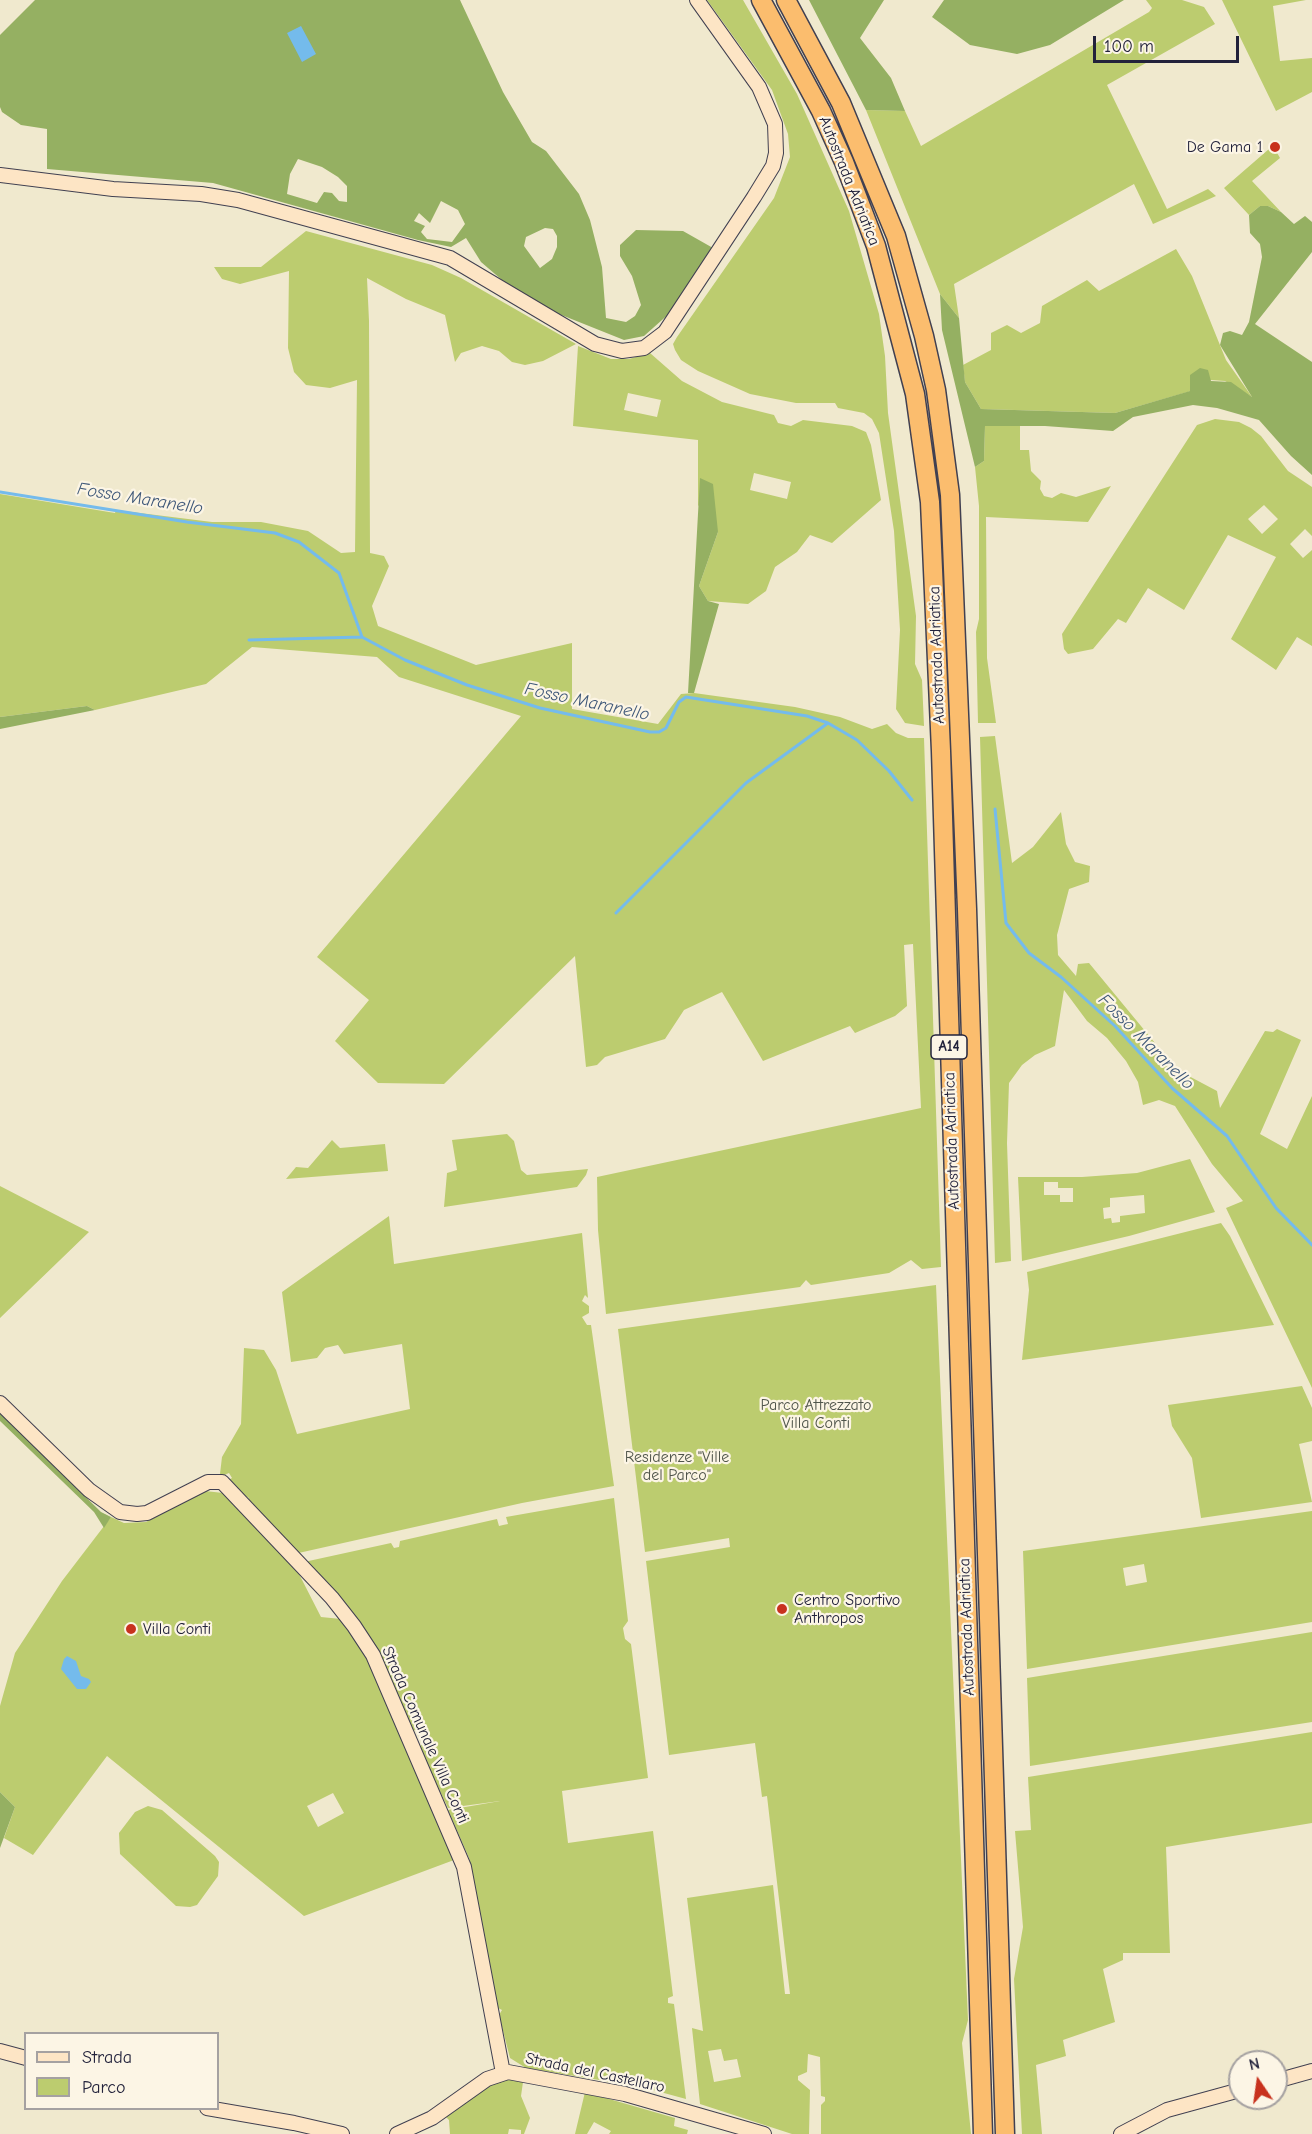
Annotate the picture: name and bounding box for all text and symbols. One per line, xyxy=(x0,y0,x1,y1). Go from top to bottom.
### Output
scale bar xyxy=(1096,24,1242,62)
text: 100 m xyxy=(1104,36,1154,57)
street label: Autostrada Adriatica xyxy=(814,114,884,248)
place label: De Gama 1 xyxy=(1187,137,1263,157)
marker: De Gama 1 xyxy=(1268,140,1282,154)
water label: Fosso Maranello xyxy=(76,478,204,520)
street label: Autostrada Adriatica xyxy=(925,586,949,724)
water label: Fosso Maranello xyxy=(523,678,651,726)
water label: Fosso Maranello xyxy=(1093,989,1199,1095)
road number: A14 xyxy=(931,1035,967,1059)
street label: Autostrada Adriatica xyxy=(940,1072,964,1210)
park label: Parco Attrezzato Villa Conti xyxy=(761,1395,871,1433)
park label: Residenze "Ville del Parco" xyxy=(625,1447,729,1485)
street label: Autostrada Adriatica xyxy=(955,1558,979,1696)
place label: Centro Sportivo Anthropos xyxy=(794,1590,900,1628)
marker: Centro Sportivo Anthropos xyxy=(775,1602,789,1616)
place label: Villa Conti xyxy=(143,1619,211,1639)
marker: Villa Conti xyxy=(124,1622,138,1636)
street label: Strada Comunale Villa Conti xyxy=(377,1644,473,1826)
legend xyxy=(24,2032,219,2110)
text: Strada xyxy=(82,2047,132,2068)
street label: Strada del Castellaro xyxy=(524,2049,666,2097)
north arrow xyxy=(1228,2050,1288,2110)
text: N xyxy=(1247,2054,1262,2074)
text: Parco xyxy=(82,2077,125,2098)

